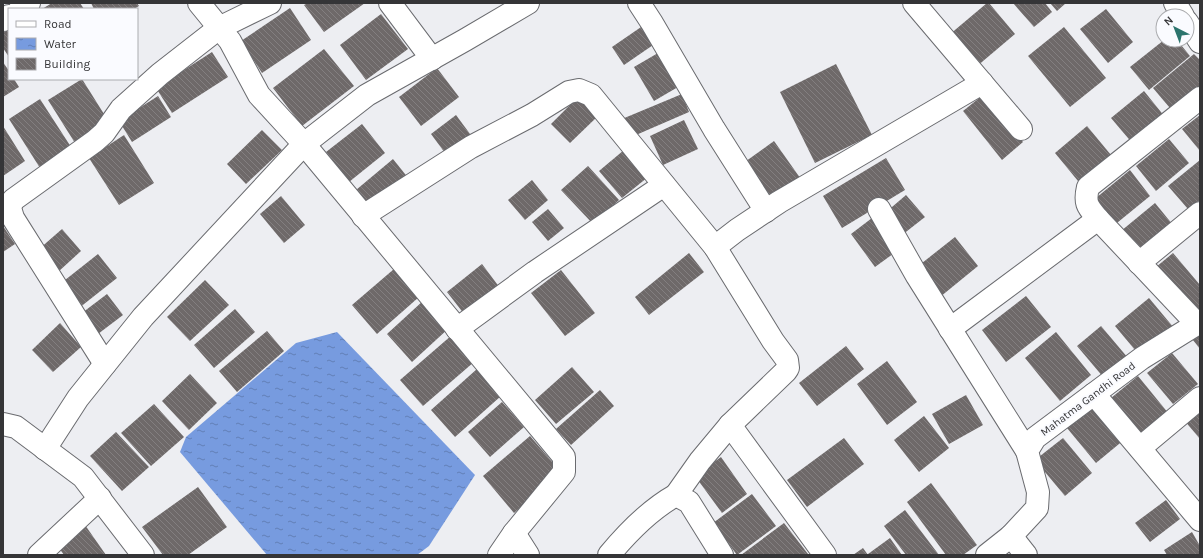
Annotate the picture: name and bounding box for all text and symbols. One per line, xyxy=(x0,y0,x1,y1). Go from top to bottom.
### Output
legend xyxy=(8,8,138,80)
north arrow xyxy=(1155,8,1195,48)
text: N xyxy=(1161,13,1176,28)
text: Road xyxy=(44,17,72,31)
text: Water xyxy=(44,37,77,51)
text: Building xyxy=(44,57,91,71)
street label: Mahatma Gandhi Road xyxy=(1038,359,1138,439)

